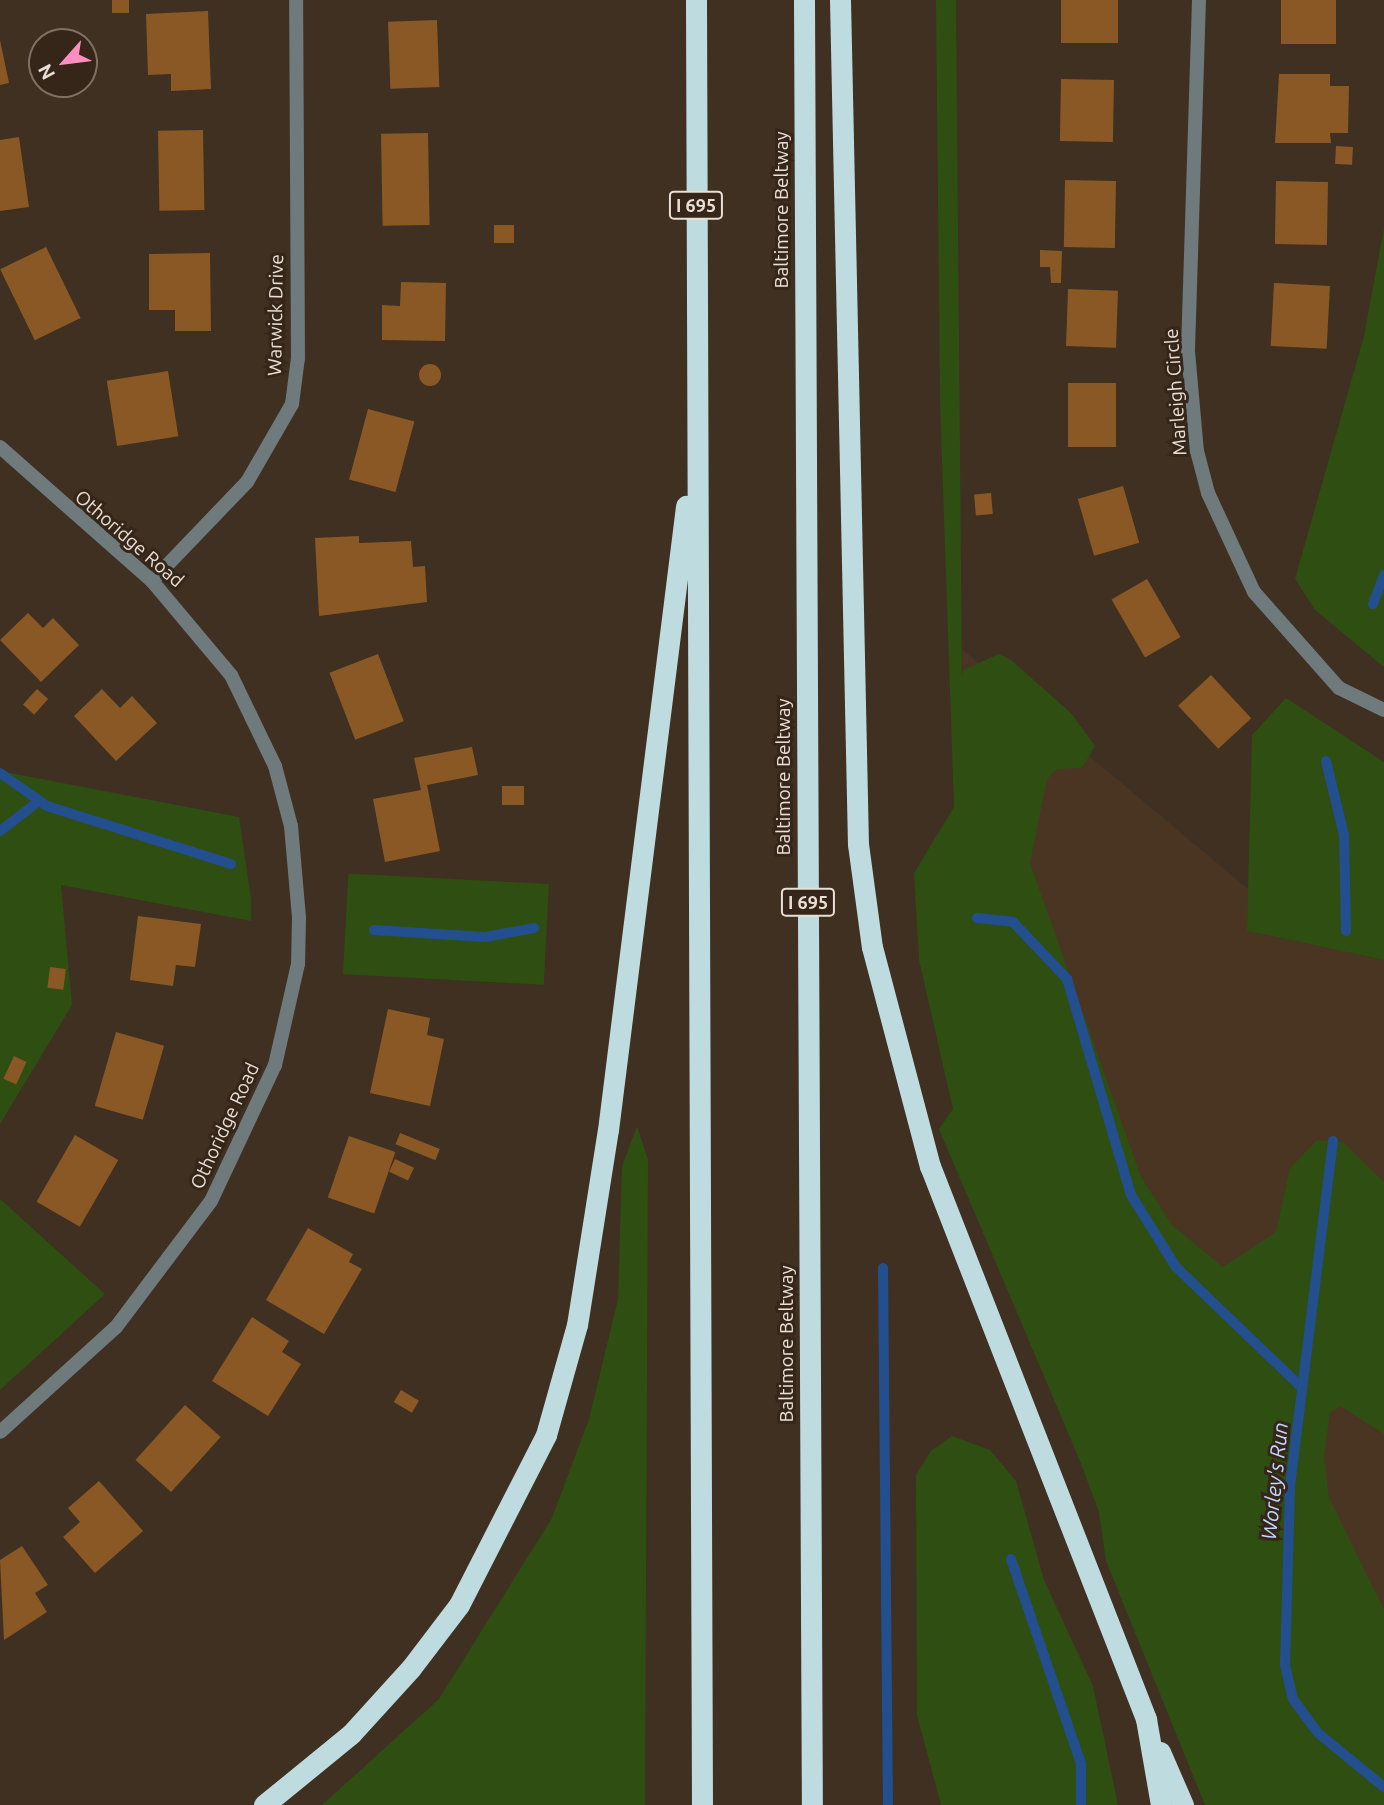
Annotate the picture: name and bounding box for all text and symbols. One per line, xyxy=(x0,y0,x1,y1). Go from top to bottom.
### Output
north arrow xyxy=(28,28,98,98)
text: N xyxy=(33,60,59,83)
street label: Baltimore Beltway xyxy=(771,131,793,289)
road number: I 695 xyxy=(668,190,724,220)
street label: Warwick Drive xyxy=(264,254,288,376)
street label: Marleigh Circle xyxy=(1160,328,1192,456)
street label: Othoridge Road xyxy=(70,486,188,592)
street label: Baltimore Beltway xyxy=(773,698,795,856)
road number: I 695 xyxy=(780,888,836,917)
street label: Othoridge Road xyxy=(186,1059,264,1193)
street label: Baltimore Beltway xyxy=(776,1265,798,1423)
water label: Worley's Run xyxy=(1255,1421,1293,1541)

